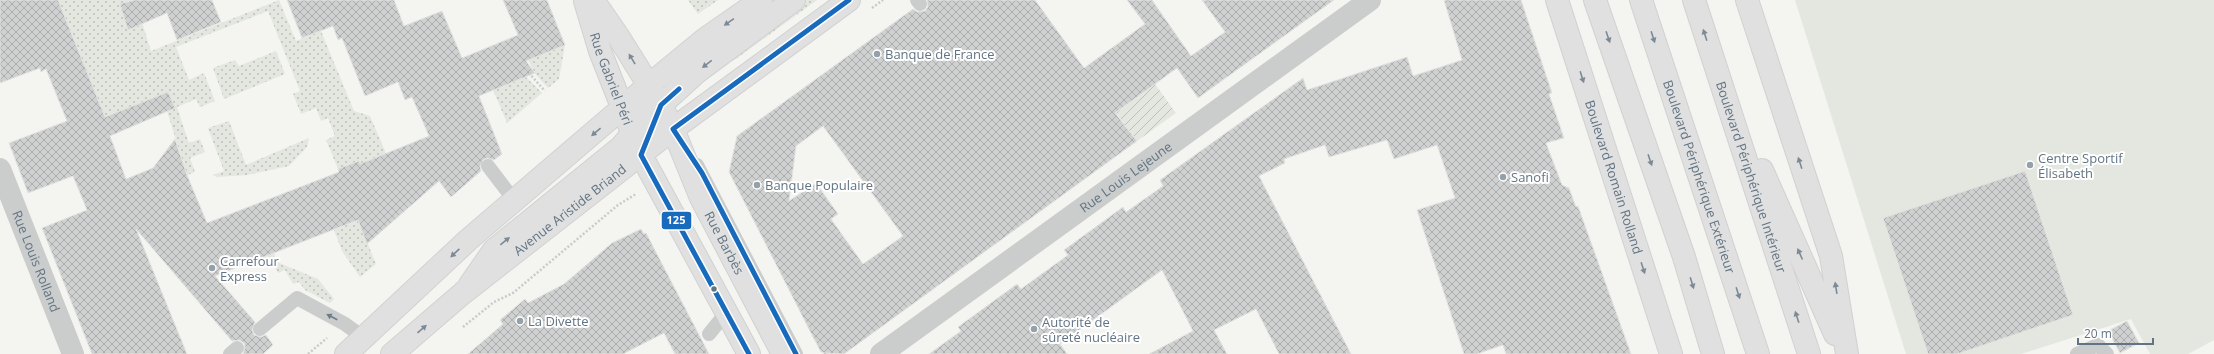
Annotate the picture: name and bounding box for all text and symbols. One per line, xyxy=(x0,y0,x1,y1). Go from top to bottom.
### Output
one-way arrow xyxy=(723,18,734,26)
one-way arrow xyxy=(1702,29,1708,41)
street label: Rue Gabriel Péri xyxy=(586,30,637,127)
one-way arrow xyxy=(1605,31,1611,43)
one-way arrow xyxy=(1650,31,1656,43)
place label: Banque de France xyxy=(885,45,995,63)
marker: Banque de France xyxy=(872,49,882,59)
one-way arrow xyxy=(628,54,636,64)
one-way arrow xyxy=(701,60,712,69)
one-way arrow xyxy=(1579,71,1585,83)
street label: Boulevard Périphérique Extérieur xyxy=(1659,77,1740,276)
street label: Boulevard Périphérique Intérieur xyxy=(1712,79,1791,276)
street label: Boulevard Romain Rolland xyxy=(1581,98,1647,256)
one-way arrow xyxy=(591,127,601,136)
street label: Rue Louis Lejeune xyxy=(1076,137,1176,217)
place label: Centre Sportif Élisabeth xyxy=(2038,149,2123,182)
one-way arrow xyxy=(1648,154,1654,166)
one-way arrow xyxy=(1797,157,1803,169)
street label: Avenue Aristide Briand xyxy=(510,160,630,259)
marker: Centre Sportif Élisabeth xyxy=(2025,160,2035,170)
place label: Sanofi xyxy=(1511,168,1549,186)
marker: Sanofi xyxy=(1498,172,1508,182)
place label: Banque Populaire xyxy=(765,176,873,194)
marker: Banque Populaire xyxy=(752,180,762,190)
street label: Rue Louis Rolland xyxy=(8,208,65,315)
street label: Rue Barbès xyxy=(700,208,749,278)
line badge: 125 xyxy=(661,211,692,230)
text: 125 xyxy=(667,212,685,227)
one-way arrow xyxy=(500,237,511,246)
one-way arrow xyxy=(450,248,460,258)
one-way arrow xyxy=(1797,249,1803,260)
place label: Carrefour Express xyxy=(220,252,280,285)
one-way arrow xyxy=(1640,262,1646,274)
marker: Carrefour Express xyxy=(207,263,217,273)
one-way arrow xyxy=(1689,277,1695,289)
one-way arrow xyxy=(1833,282,1839,294)
unlabelled marker xyxy=(709,284,719,294)
one-way arrow xyxy=(1735,288,1741,300)
one-way arrow xyxy=(1794,311,1800,323)
place label: La Divette xyxy=(528,312,588,330)
one-way arrow xyxy=(326,313,338,320)
place label: Autorité de sûreté nucléaire xyxy=(1042,313,1140,346)
marker: La Divette xyxy=(515,316,525,326)
scale bar xyxy=(2078,320,2153,346)
one-way arrow xyxy=(416,324,427,333)
marker: Autorité de sûreté nucléaire xyxy=(1029,324,1039,334)
text: 20 m xyxy=(2084,325,2112,342)

